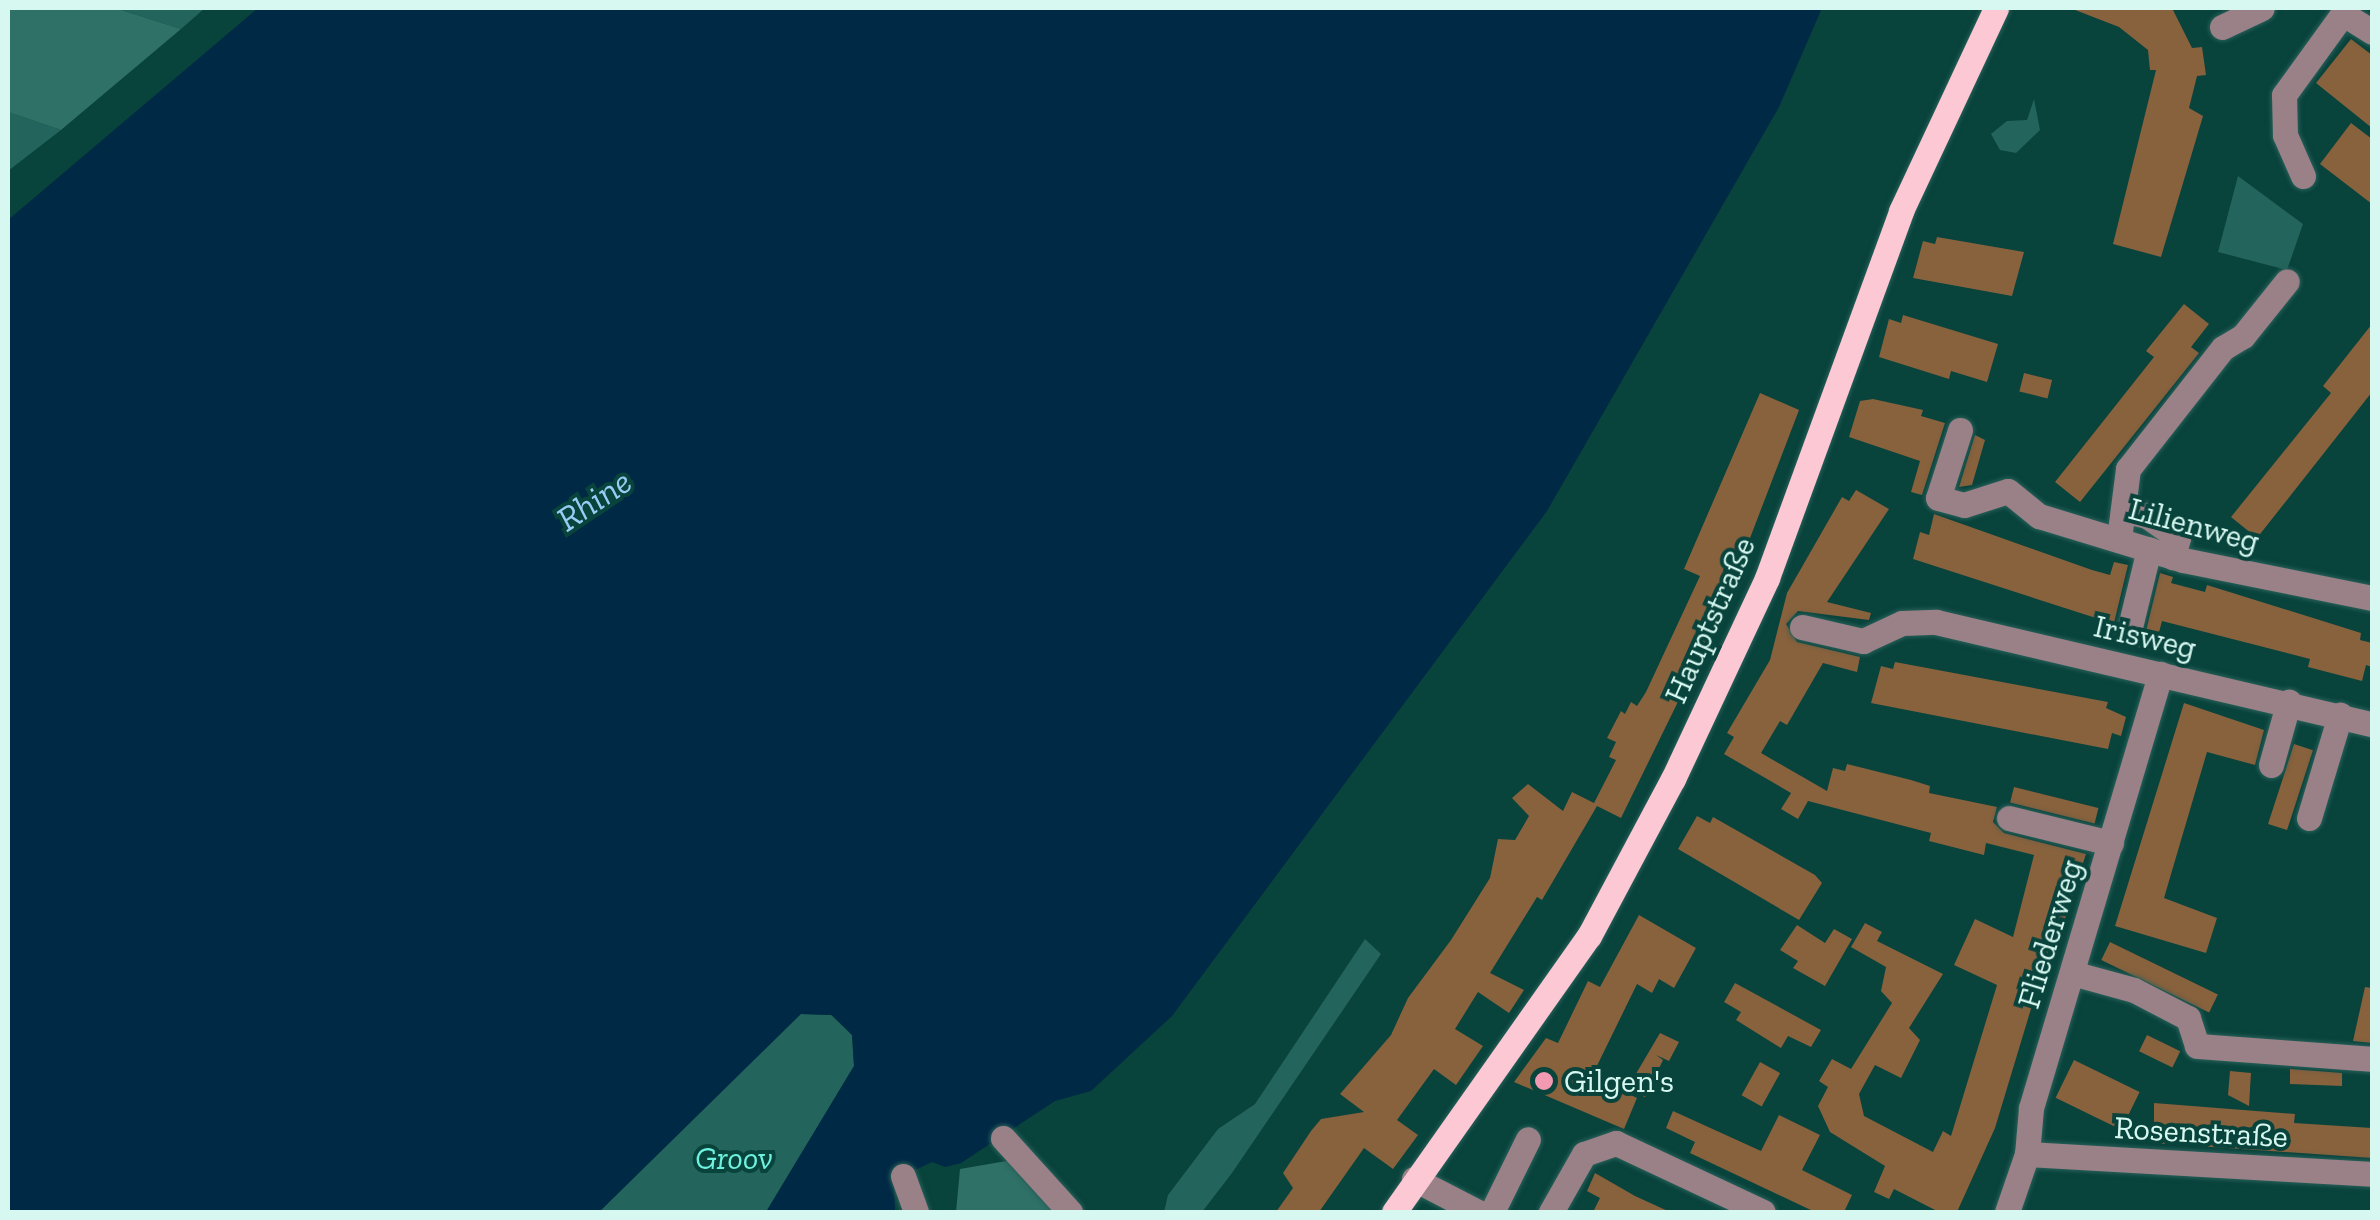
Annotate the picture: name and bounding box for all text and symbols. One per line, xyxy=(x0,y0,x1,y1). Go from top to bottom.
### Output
water label: Rhine xyxy=(549,460,639,540)
street label: Lilienweg xyxy=(2125,489,2263,561)
street label: Hauptstraße xyxy=(1656,531,1764,709)
street label: Irisweg xyxy=(2090,607,2200,667)
street label: Fliederweg xyxy=(2009,855,2091,1013)
place label: Gilgen's xyxy=(1564,1062,1674,1100)
marker: Gilgen's xyxy=(1533,1070,1555,1092)
street label: Rosenstraße xyxy=(2113,1108,2289,1156)
park label: Groov xyxy=(695,1139,773,1177)

